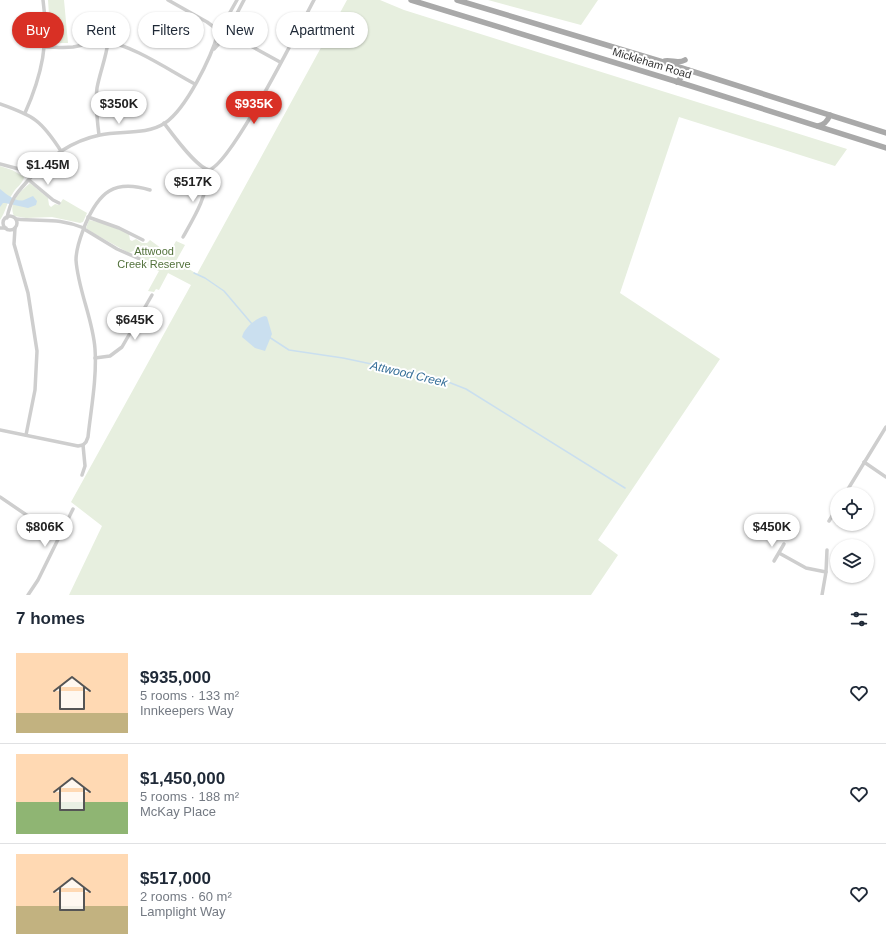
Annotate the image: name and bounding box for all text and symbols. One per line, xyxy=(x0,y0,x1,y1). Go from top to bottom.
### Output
chip: Buy xyxy=(12,12,64,48)
chip: Rent xyxy=(72,12,130,48)
chip: Filters xyxy=(138,12,204,48)
chip: New xyxy=(212,12,268,48)
chip: Apartment xyxy=(276,12,368,48)
street label: Mickleham Road xyxy=(611,45,693,81)
pin: $350K xyxy=(91,91,147,125)
pin: $935K xyxy=(226,91,282,125)
text: $350K xyxy=(100,96,138,111)
text: $935K xyxy=(235,96,273,111)
pin: $1.45M xyxy=(15,152,81,186)
text: $1.45M xyxy=(26,157,70,172)
pin: $517K xyxy=(165,169,221,203)
text: $517K xyxy=(174,174,212,189)
park label: Attwood Creek Reserve xyxy=(117,245,191,270)
pin: $645K xyxy=(107,307,163,341)
text: $645K xyxy=(116,312,154,327)
water label: Attwood Creek xyxy=(368,358,450,390)
map controls xyxy=(830,487,874,583)
button: locate xyxy=(830,487,874,531)
pin: $806K xyxy=(17,514,73,548)
pin: $450K xyxy=(744,514,800,548)
text: $806K xyxy=(26,519,64,534)
text: $450K xyxy=(753,519,791,534)
button: layers xyxy=(830,539,874,583)
icon: filters xyxy=(848,608,870,630)
text: 7 homes xyxy=(16,609,85,628)
text: $935,000 xyxy=(140,668,211,687)
icon: home xyxy=(48,669,96,717)
icon: heart xyxy=(848,682,870,704)
text: 5 rooms · 133 m² xyxy=(140,688,239,703)
text: Innkeepers Way xyxy=(140,703,233,718)
text: $1,450,000 xyxy=(140,769,225,788)
icon: home xyxy=(48,770,96,818)
icon: heart xyxy=(848,783,870,805)
text: 5 rooms · 188 m² xyxy=(140,789,239,804)
text: McKay Place xyxy=(140,804,216,819)
text: $517,000 xyxy=(140,869,211,888)
icon: home xyxy=(48,870,96,918)
icon: heart xyxy=(848,883,870,905)
text: 2 rooms · 60 m² xyxy=(140,889,232,904)
text: Lamplight Way xyxy=(140,904,226,919)

